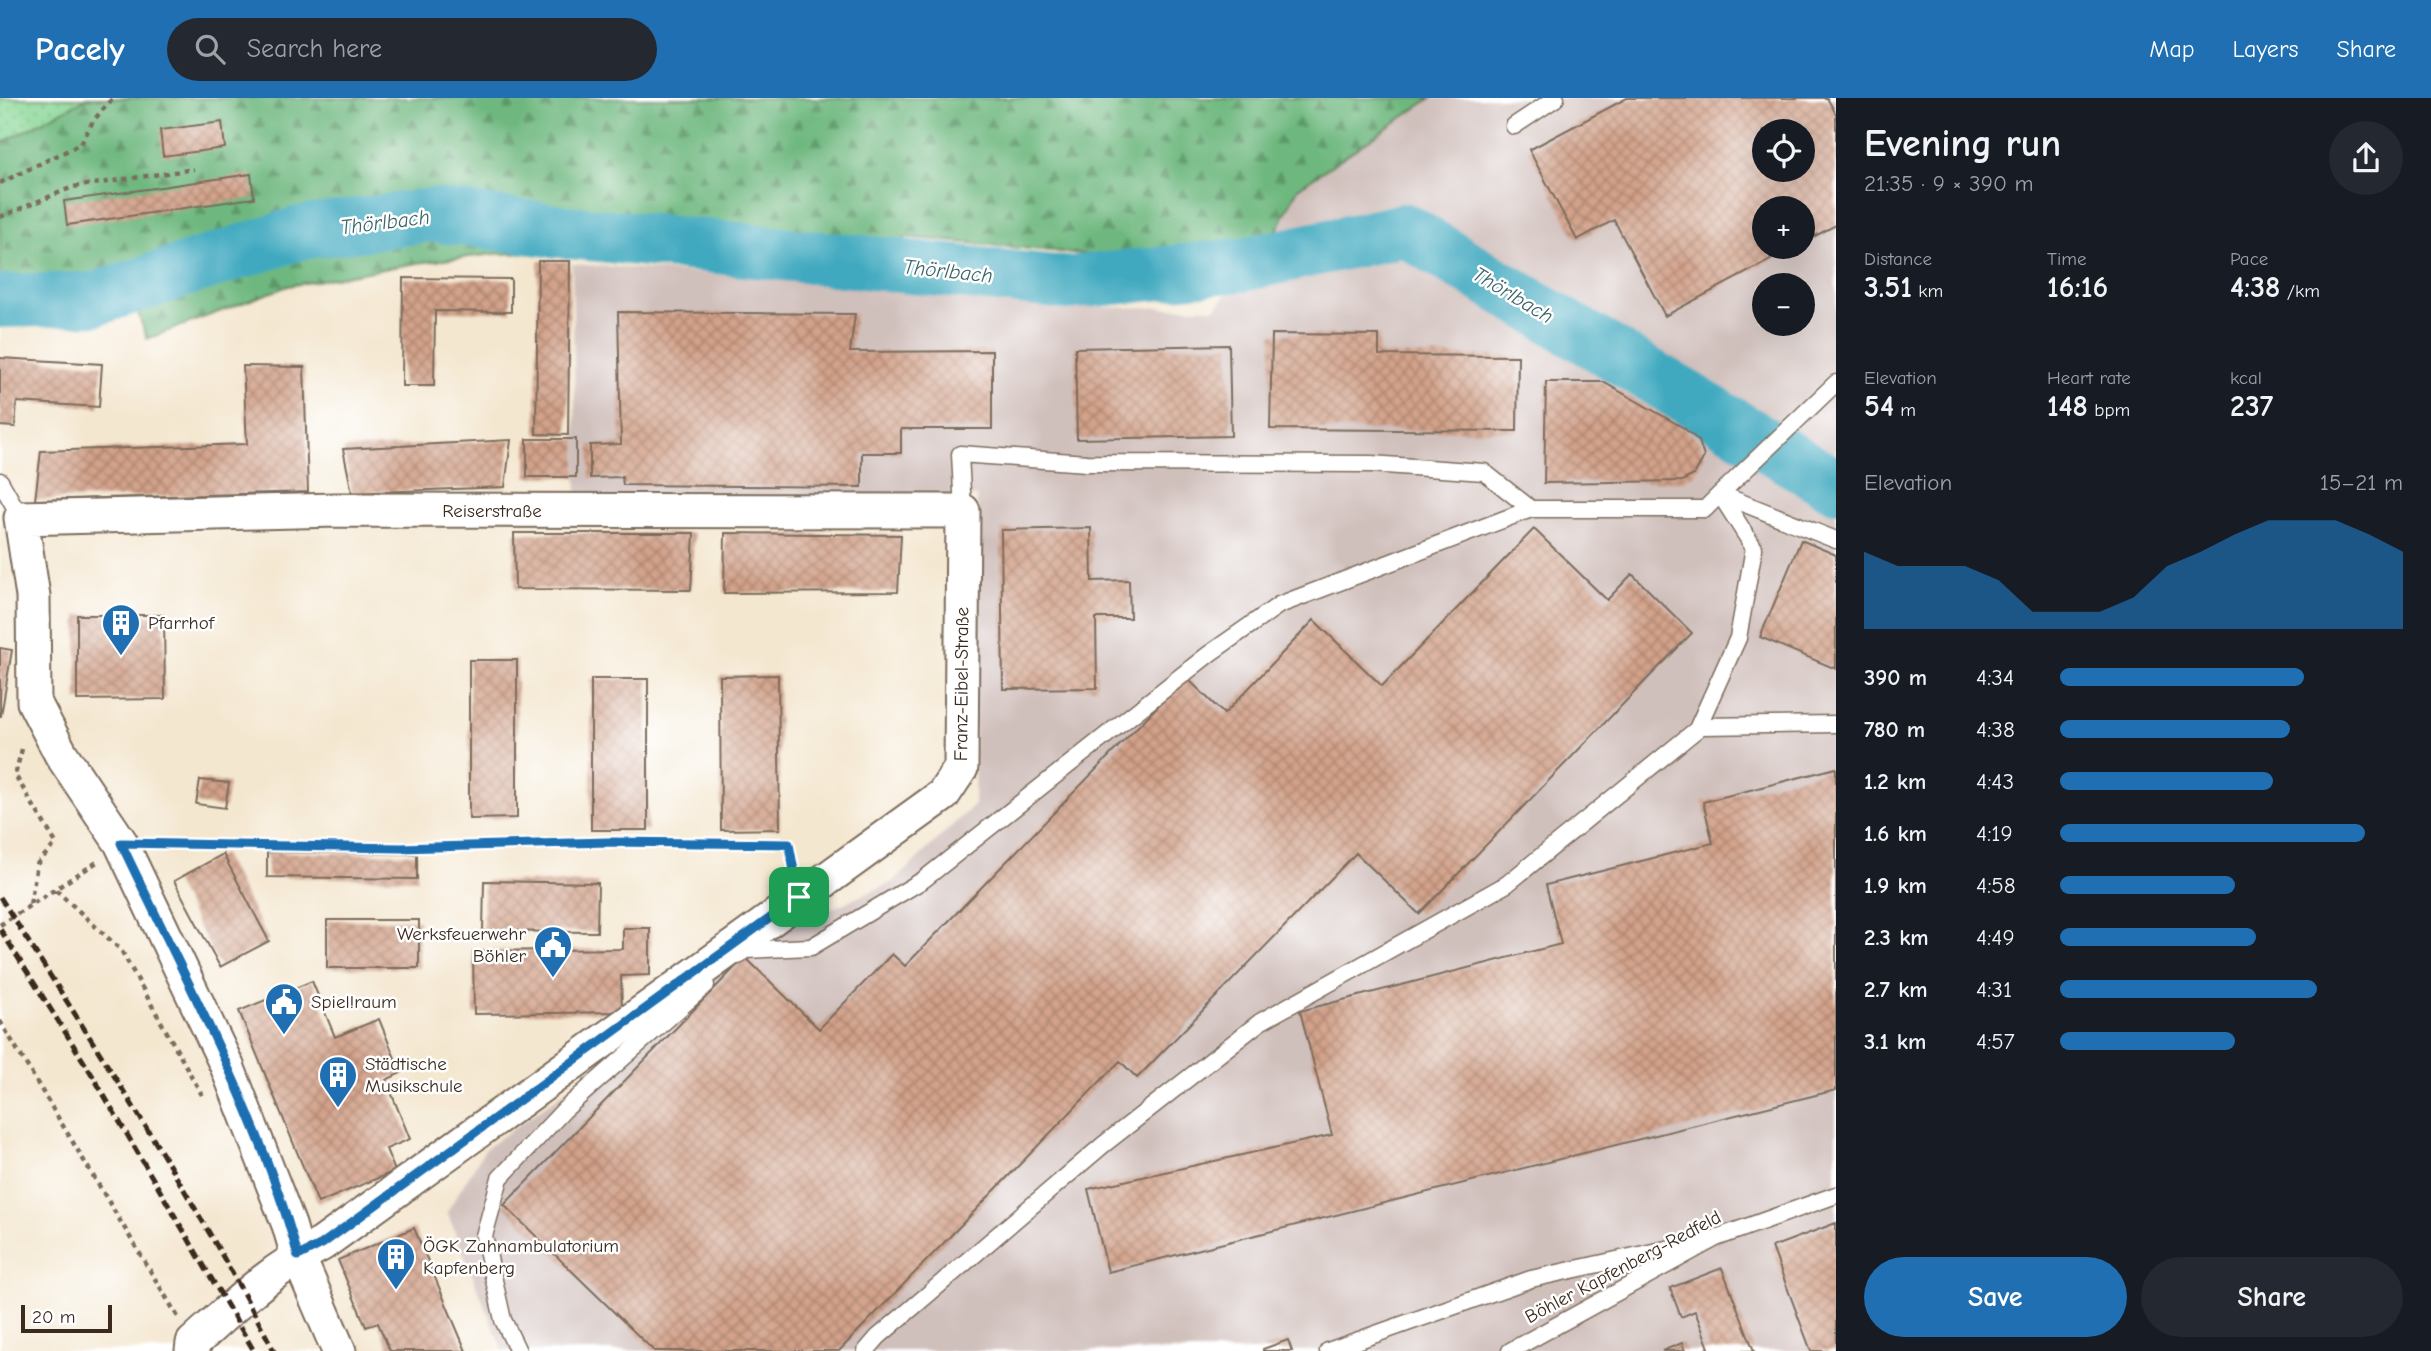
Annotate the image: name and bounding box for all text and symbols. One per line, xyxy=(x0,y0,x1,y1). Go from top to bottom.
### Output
search box xyxy=(167,18,657,81)
text: Pacely xyxy=(35,30,125,68)
icon: search xyxy=(191,30,229,68)
text: Search here xyxy=(247,34,382,64)
text: Map xyxy=(2149,35,2195,63)
text: Layers xyxy=(2233,35,2298,63)
text: Share xyxy=(2336,35,2396,63)
map controls xyxy=(1752,119,1815,336)
button: locate xyxy=(1752,119,1815,182)
button: share xyxy=(2329,121,2403,195)
text: Evening run xyxy=(1864,122,2061,166)
text: 21:35 · 9 × 390 m xyxy=(1864,170,2034,197)
button: + xyxy=(1752,196,1815,259)
water label: Thörlbach xyxy=(339,205,431,239)
text: Distance xyxy=(1864,248,1932,270)
text: Time xyxy=(2047,248,2086,270)
text: Pace xyxy=(2230,248,2268,270)
water label: Thörlbach xyxy=(902,254,994,288)
water label: Thörlbach xyxy=(1468,262,1558,328)
text: 3.51 xyxy=(1864,270,1912,305)
text: 16:16 xyxy=(2047,270,2108,305)
text: 4:38 xyxy=(2230,270,2280,305)
button: − xyxy=(1752,273,1815,336)
text: km xyxy=(1912,280,1943,302)
text: /km xyxy=(2280,280,2320,302)
text: Elevation xyxy=(1864,367,1937,389)
text: Heart rate xyxy=(2047,367,2131,389)
text: kcal xyxy=(2230,367,2262,389)
text: 54 xyxy=(1864,389,1894,424)
text: 148 xyxy=(2047,389,2088,424)
text: 237 xyxy=(2230,389,2273,424)
text: m xyxy=(1894,399,1916,421)
text: bpm xyxy=(2088,399,2130,421)
text: Elevation xyxy=(1864,469,1952,496)
text: 15–21 m xyxy=(2320,469,2403,496)
street label: Reiserstraße xyxy=(442,500,542,522)
building icon: Pfarrhof xyxy=(100,602,142,657)
street label: Franz-Eibel-Straße xyxy=(950,607,973,761)
place label: Pfarrhof xyxy=(148,612,216,634)
text: 390 m xyxy=(1864,664,1927,691)
text: 4:34 xyxy=(1976,664,2014,691)
text: 780 m xyxy=(1864,716,1925,743)
text: 4:38 xyxy=(1976,716,2015,743)
text: 1.2 km xyxy=(1864,768,1926,795)
text: 4:43 xyxy=(1976,768,2014,795)
text: 1.6 km xyxy=(1864,820,1927,847)
text: 4:19 xyxy=(1976,820,2013,847)
pin xyxy=(769,867,829,927)
text: 1.9 km xyxy=(1864,872,1927,899)
text: 4:58 xyxy=(1976,872,2016,899)
icon: arrive xyxy=(780,878,818,916)
place label: Werksfeuerwehr Böhler xyxy=(397,923,526,967)
public building icon: Werksfeuerwehr Böhler xyxy=(532,924,574,979)
text: 2.3 km xyxy=(1864,924,1929,951)
text: 4:49 xyxy=(1976,924,2015,951)
text: 2.7 km xyxy=(1864,976,1928,1003)
text: 4:31 xyxy=(1976,976,2012,1003)
public building icon: Spiel!raum xyxy=(263,981,305,1036)
place label: Spiel!raum xyxy=(311,991,397,1013)
text: 3.1 km xyxy=(1864,1028,1926,1055)
text: 4:57 xyxy=(1976,1028,2015,1055)
place label: Städtische Musikschule xyxy=(365,1053,463,1097)
building icon: Städtische Musikschule xyxy=(317,1054,359,1109)
street label: Böhler Kapfenberg-Redfeld xyxy=(1521,1206,1725,1328)
place label: ÖGK Zahnambulatorium Kapfenberg xyxy=(423,1235,619,1279)
building icon: ÖGK Zahnambulatorium Kapfenberg xyxy=(375,1236,417,1291)
button: Save xyxy=(1864,1257,2127,1337)
button: Share xyxy=(2141,1257,2403,1337)
scale bar xyxy=(21,1302,112,1334)
text: 20 m xyxy=(32,1306,76,1328)

